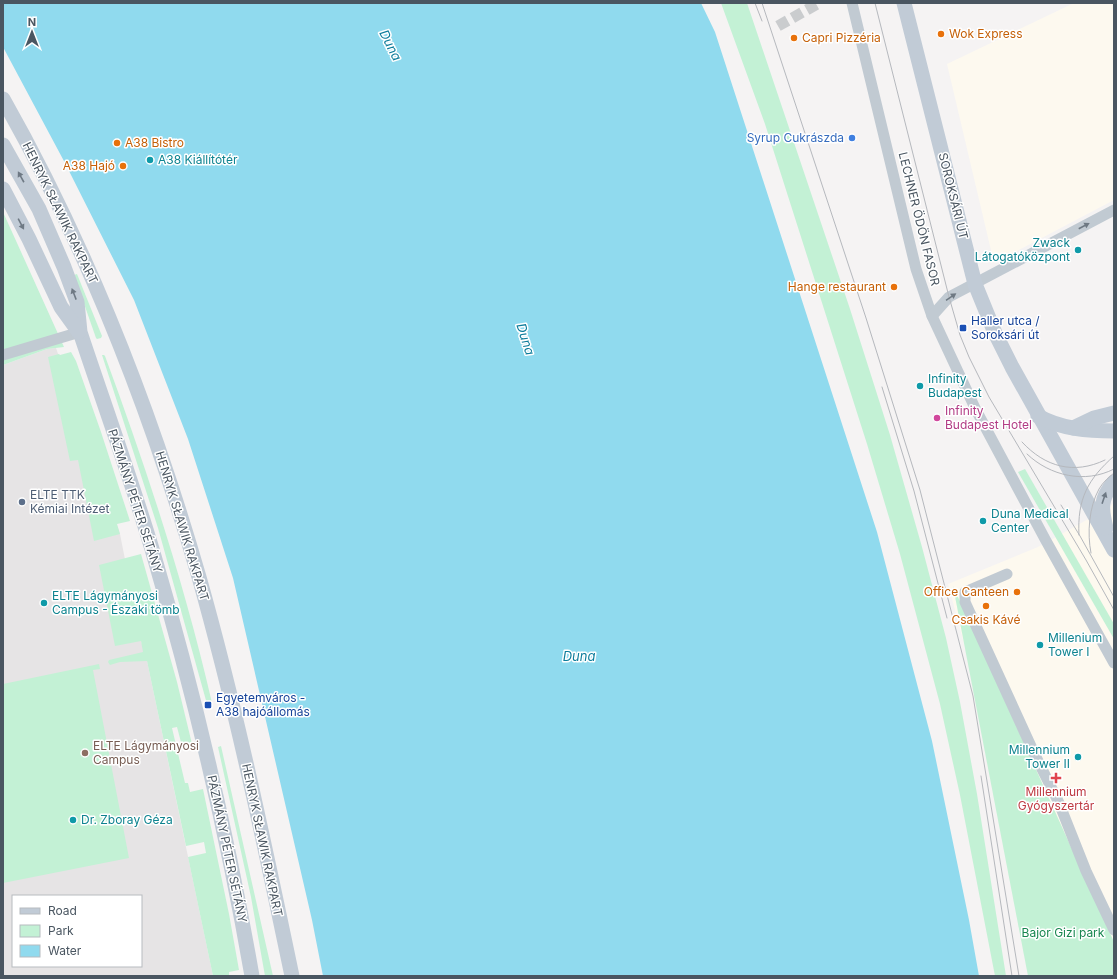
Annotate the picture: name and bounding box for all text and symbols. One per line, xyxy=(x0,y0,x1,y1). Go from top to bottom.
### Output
north arrow xyxy=(12,12,52,52)
text: N xyxy=(28,15,36,29)
place label: Wok Express xyxy=(949,26,1022,41)
water label: Duna xyxy=(376,27,406,63)
marker: Wok Express xyxy=(936,29,946,39)
place label: Capri Pizzéria xyxy=(802,30,881,45)
marker: Capri Pizzéria xyxy=(789,33,799,43)
place label: Syrup Cukrászda xyxy=(747,130,844,145)
marker: Syrup Cukrászda xyxy=(847,133,857,143)
place label: A38 Bistro xyxy=(125,135,184,150)
marker: A38 Bistro xyxy=(112,138,122,148)
street label: HENRYK SŁAWIK RAKPART xyxy=(20,140,101,286)
street label: LECHNER ÖDÖN FASOR xyxy=(896,150,943,288)
street label: SOROKSÁRI ÚT xyxy=(935,151,972,241)
place label: A38 Kiállítótér xyxy=(158,152,238,167)
marker: A38 Kiállítótér xyxy=(145,155,155,165)
place label: A38 Hajó xyxy=(63,158,115,173)
marker: A38 Hajó xyxy=(118,161,128,171)
one-way arrow xyxy=(17,171,24,183)
one-way arrow xyxy=(18,218,24,229)
one-way arrow xyxy=(1078,223,1090,230)
place label: Zwack Látogatóközpont xyxy=(975,235,1070,264)
marker: Zwack Látogatóközpont xyxy=(1073,245,1083,255)
place label: Hange restaurant xyxy=(788,279,886,294)
marker: Hange restaurant xyxy=(889,282,899,292)
one-way arrow xyxy=(71,288,77,300)
one-way arrow xyxy=(946,293,957,301)
place label: Haller utca / Soroksári út xyxy=(971,313,1040,342)
water label: Duna xyxy=(513,321,539,357)
marker: Haller utca / Soroksári út xyxy=(958,323,968,333)
place label: Infinity Budapest xyxy=(928,371,982,400)
marker: Infinity Budapest xyxy=(915,381,925,391)
place label: Infinity Budapest Hotel xyxy=(945,403,1032,432)
marker: Infinity Budapest Hotel xyxy=(932,413,942,423)
street label: PÁZMÁNY PÉTER SÉTÁNY xyxy=(105,427,166,575)
street label: HENRYK SŁAWIK RAKPART xyxy=(153,449,212,603)
place label: ELTE TTK Kémiai Intézet xyxy=(30,487,109,516)
one-way arrow xyxy=(1102,491,1108,503)
marker: ELTE TTK Kémiai Intézet xyxy=(17,497,27,507)
place label: Duna Medical Center xyxy=(991,506,1069,535)
marker: Duna Medical Center xyxy=(978,516,988,526)
place label: Office Canteen xyxy=(924,584,1009,599)
marker: Office Canteen xyxy=(1012,587,1022,597)
place label: ELTE Lágymányosi Campus - Északi tömb xyxy=(52,588,180,617)
marker: ELTE Lágymányosi Campus - Északi tömb xyxy=(39,598,49,608)
marker: Csakis Kávé xyxy=(981,601,991,611)
place label: Csakis Kávé xyxy=(951,612,1021,627)
place label: Millenium Tower I xyxy=(1048,630,1102,659)
marker: Millenium Tower I xyxy=(1035,640,1045,650)
water label: Duna xyxy=(563,648,595,664)
place label: Egyetemváros - A38 hajóállomás xyxy=(216,690,310,719)
marker: Egyetemváros - A38 hajóállomás xyxy=(203,700,213,710)
place label: ELTE Lágymányosi Campus xyxy=(93,738,199,767)
place label: Millennium Tower II xyxy=(1009,742,1070,771)
marker: ELTE Lágymányosi Campus xyxy=(80,748,90,758)
marker: Millennium Tower II xyxy=(1073,752,1083,762)
street label: HENRYK SŁAWIK RAKPART xyxy=(239,762,286,918)
marker: Millennium Gyógyszertár xyxy=(1051,773,1061,783)
street label: PÁZMÁNY PÉTER SÉTÁNY xyxy=(205,774,250,924)
place label: Millennium Gyógyszertár xyxy=(1018,784,1095,813)
place label: Dr. Zboray Géza xyxy=(81,812,173,827)
marker: Dr. Zboray Géza xyxy=(68,815,78,825)
legend xyxy=(12,895,142,967)
text: Road xyxy=(48,903,77,918)
text: Park xyxy=(48,923,74,938)
park label: Bajor Gizi park xyxy=(1022,925,1105,940)
text: Water xyxy=(48,943,82,958)

